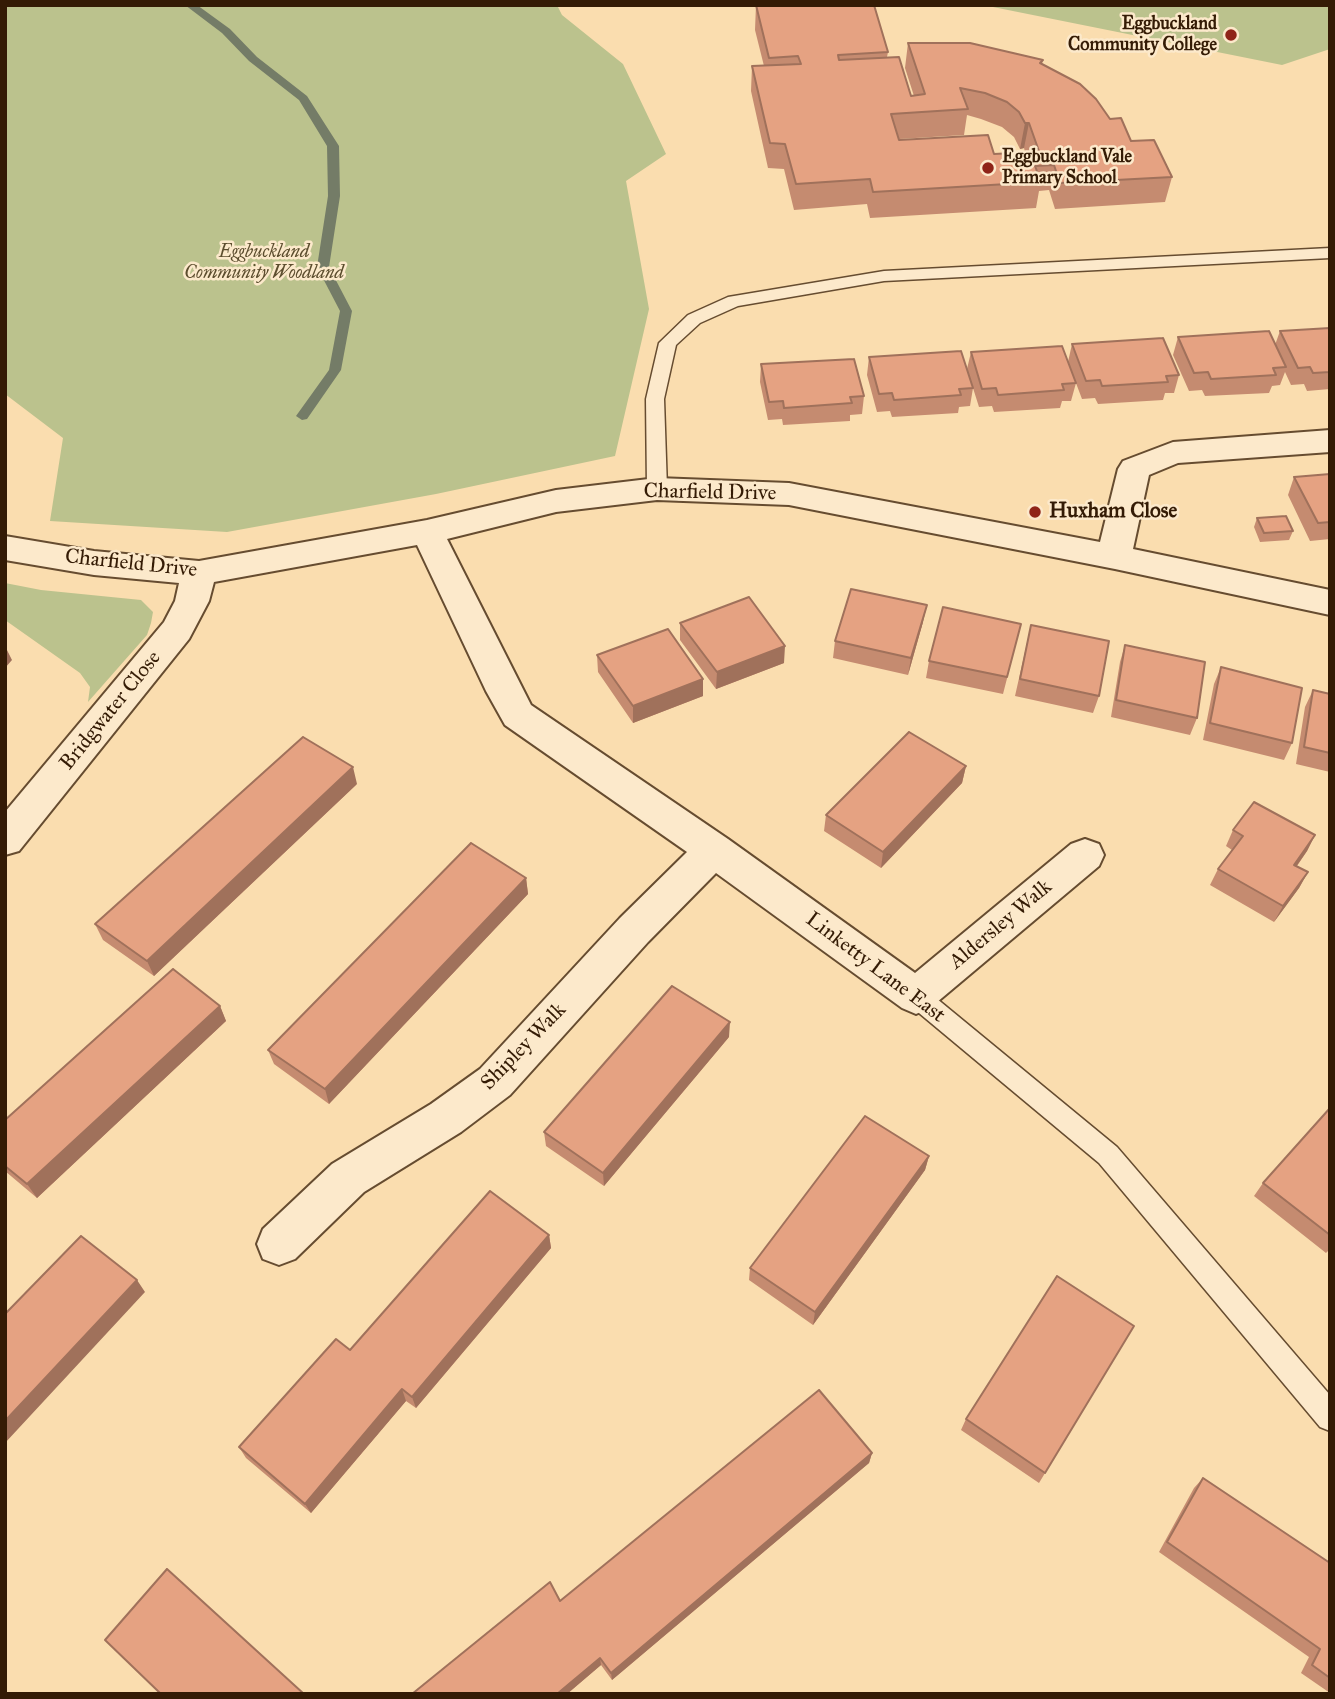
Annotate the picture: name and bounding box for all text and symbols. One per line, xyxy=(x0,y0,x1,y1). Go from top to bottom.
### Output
place label: Eggbuckland Community College xyxy=(1068,14,1217,56)
marker: Eggbuckland Community College xyxy=(1223,27,1239,43)
place label: Eggbuckland Vale Primary School xyxy=(1002,147,1132,190)
marker: Eggbuckland Vale Primary School xyxy=(980,160,996,176)
park label: Eggbuckland Community Woodland xyxy=(184,242,344,284)
street label: Charfield Drive xyxy=(643,479,777,507)
place label: Huxham Close xyxy=(1049,499,1177,525)
marker: Huxham Close xyxy=(1027,504,1043,520)
street label: Charfield Drive xyxy=(64,545,198,583)
street label: Bridgwater Close xyxy=(55,646,167,776)
street label: Aldersley Walk xyxy=(944,875,1058,975)
street label: Linketty Lane East xyxy=(800,907,950,1029)
street label: Shipley Walk xyxy=(476,998,572,1096)

